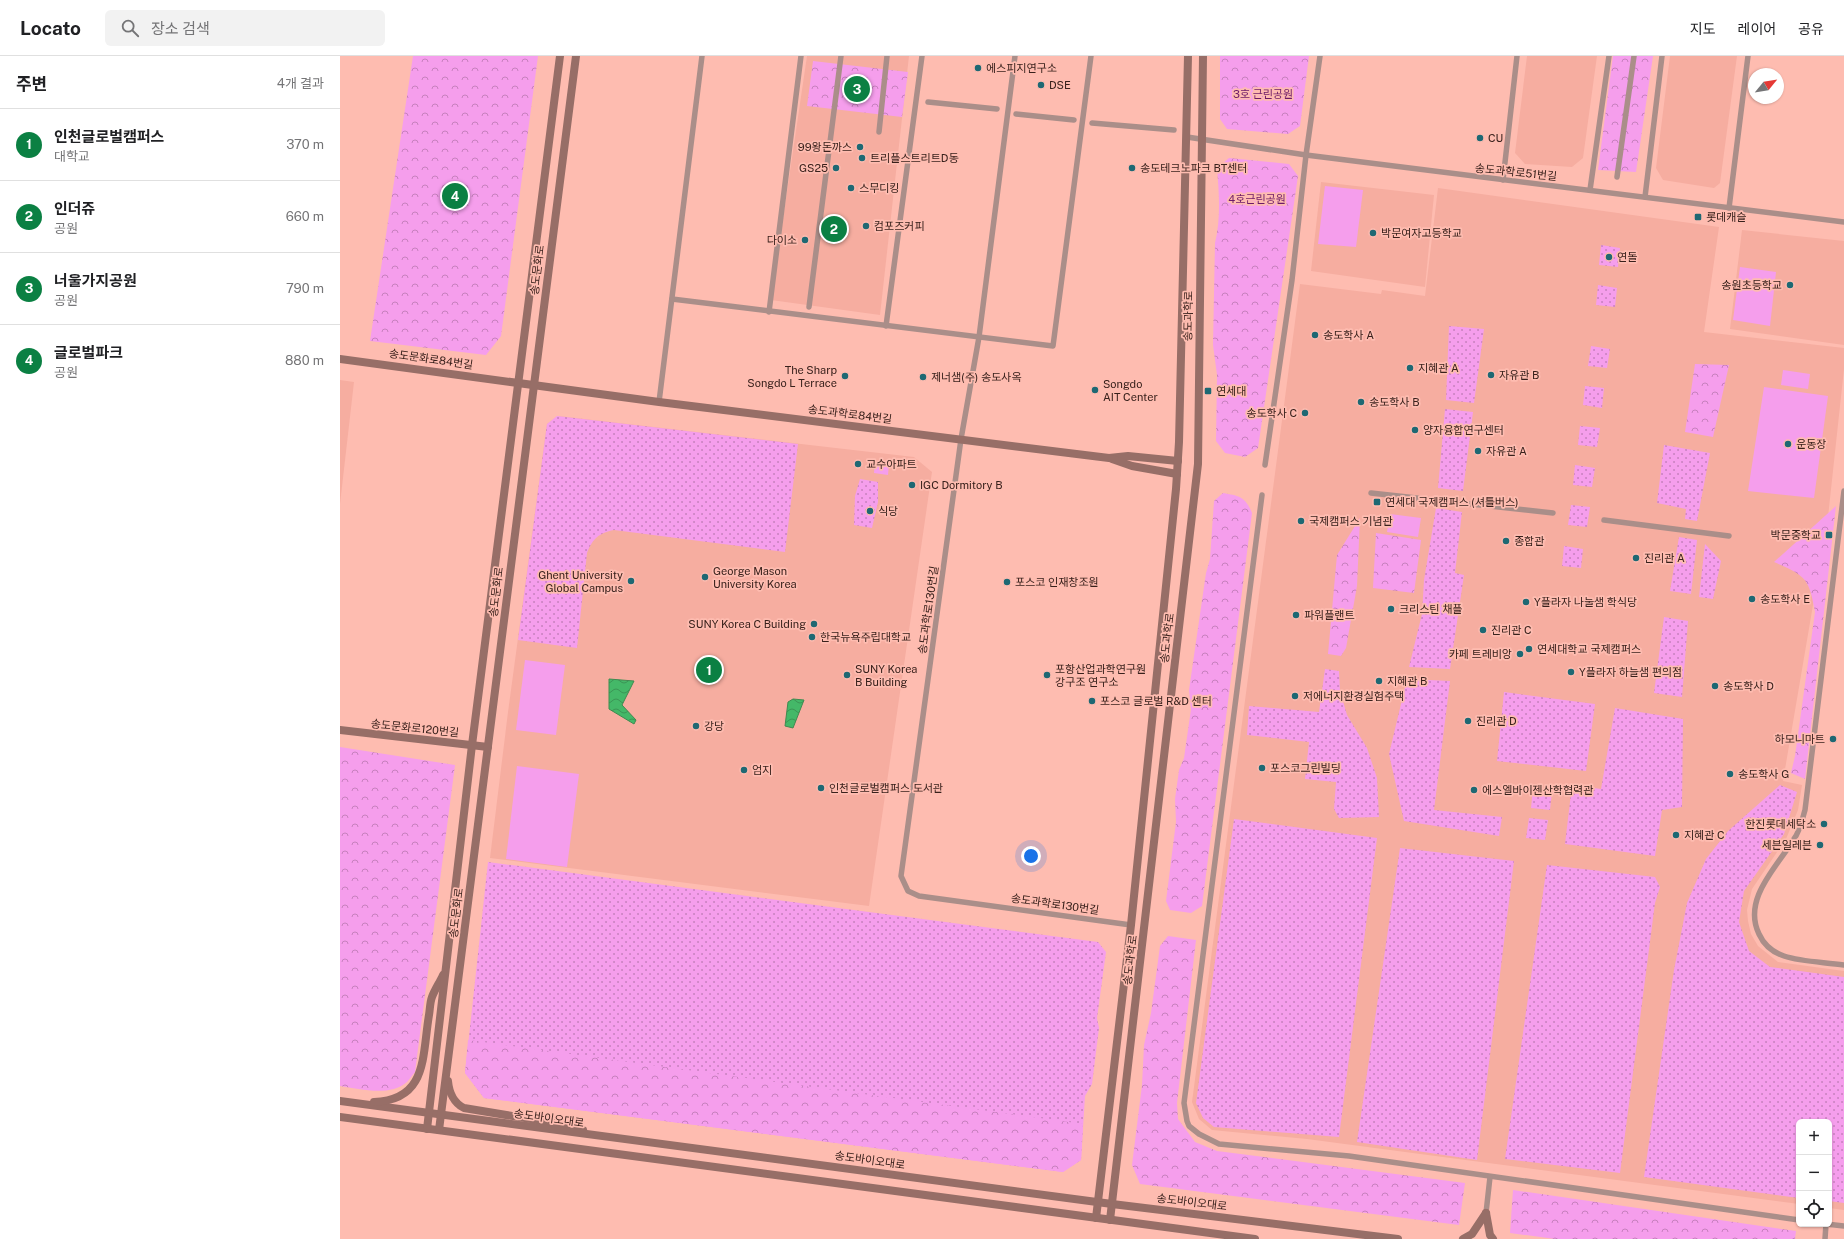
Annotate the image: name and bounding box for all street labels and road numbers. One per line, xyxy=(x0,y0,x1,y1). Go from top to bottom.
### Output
street label: 송도과학로51번길 xyxy=(1474,162,1558,182)
street label: 송도문화로 xyxy=(528,244,546,296)
street label: 송도과학로 xyxy=(1182,291,1194,341)
street label: 송도문화로84번길 xyxy=(388,347,474,371)
street label: 송도과학로84번길 xyxy=(807,403,893,425)
street label: 송도과학로130번길 xyxy=(916,565,940,655)
street label: 송도문화로 xyxy=(487,566,505,618)
street label: 송도과학로 xyxy=(1158,612,1176,664)
street label: 송도문화로120번길 xyxy=(370,717,460,739)
street label: 송도문화로 xyxy=(447,887,465,939)
street label: 송도과학로130번길 xyxy=(1010,892,1100,916)
street label: 송도과학로 xyxy=(1121,934,1139,986)
street label: 송도바이오대로 xyxy=(513,1107,585,1129)
street label: 송도바이오대로 xyxy=(834,1149,906,1171)
street label: 송도바이오대로 xyxy=(1156,1192,1228,1212)

